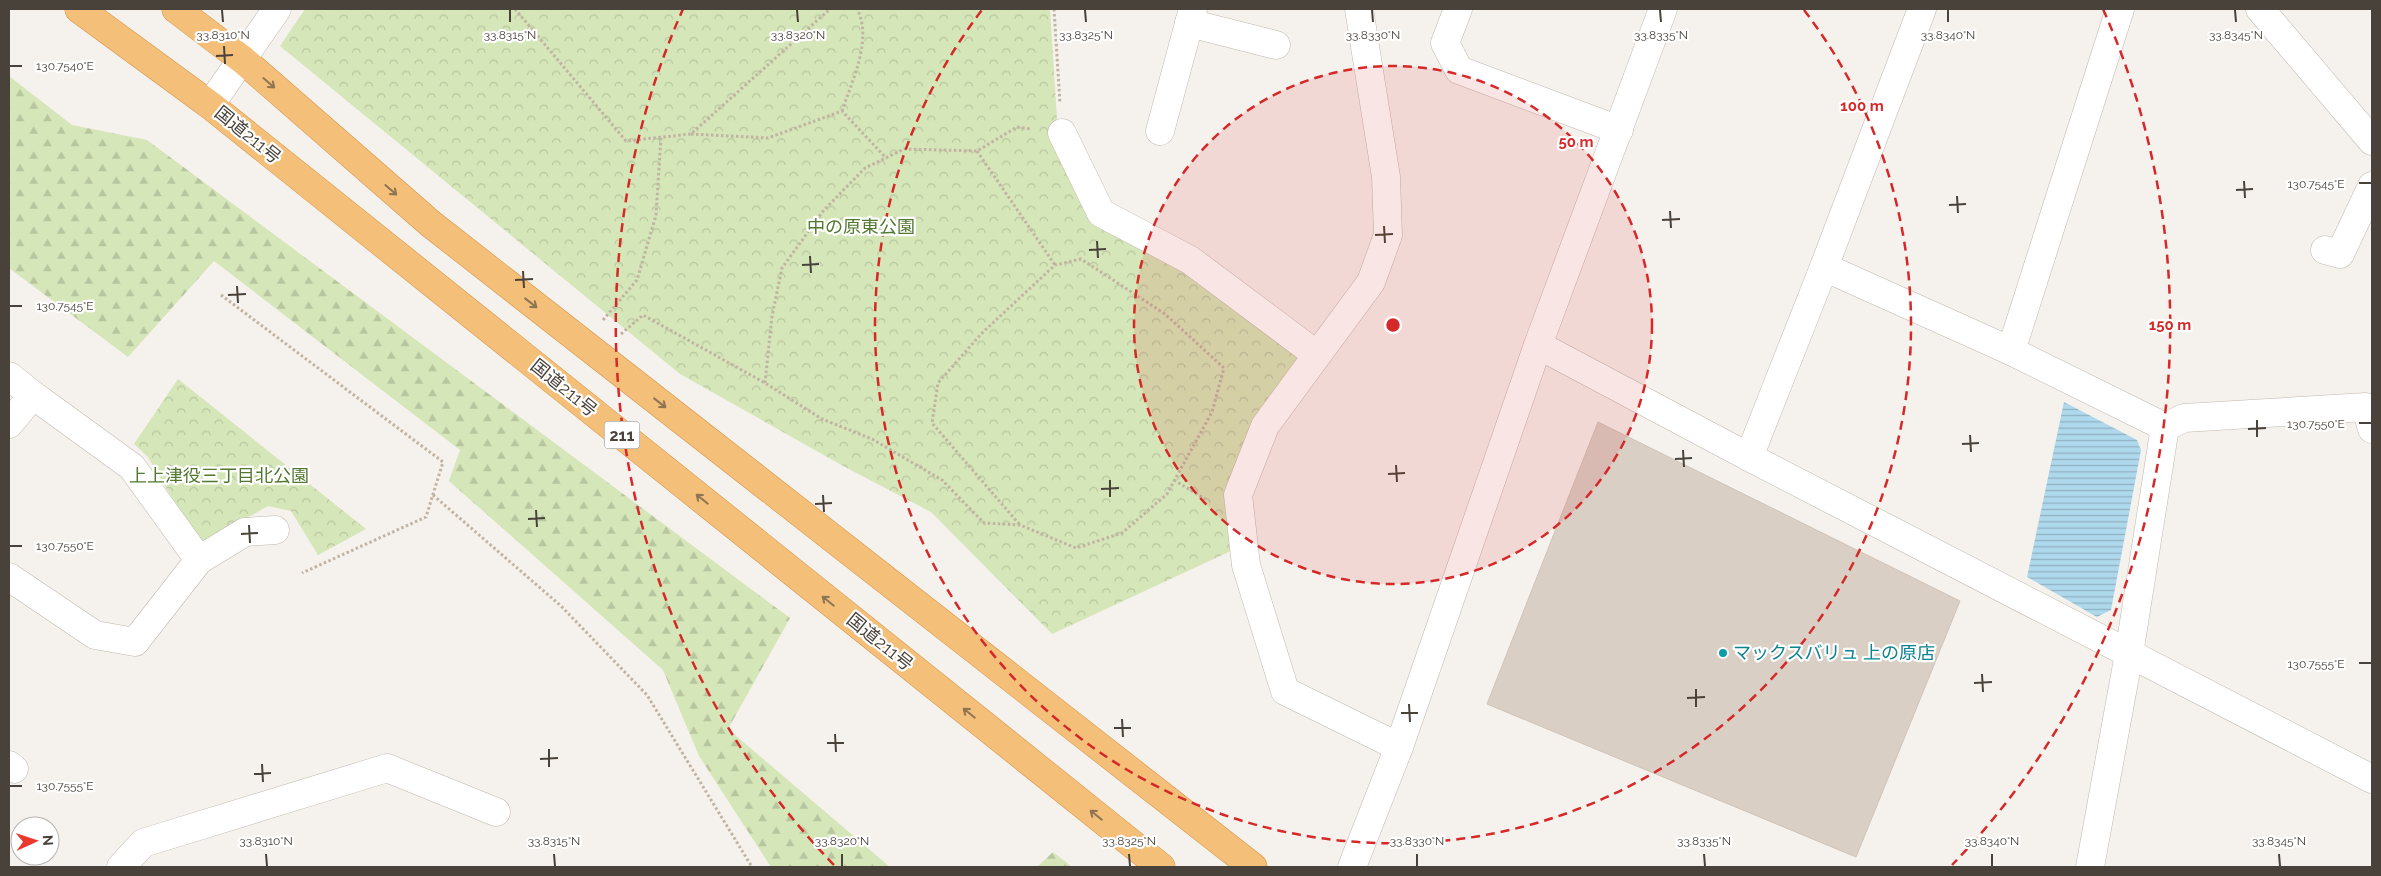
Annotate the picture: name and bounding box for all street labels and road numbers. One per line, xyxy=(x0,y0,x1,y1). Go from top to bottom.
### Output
street label: 国道211号 xyxy=(211,102,286,168)
street label: 国道211号 xyxy=(527,355,602,421)
road number: 211 xyxy=(604,422,640,448)
street label: 国道211号 xyxy=(843,609,918,675)

